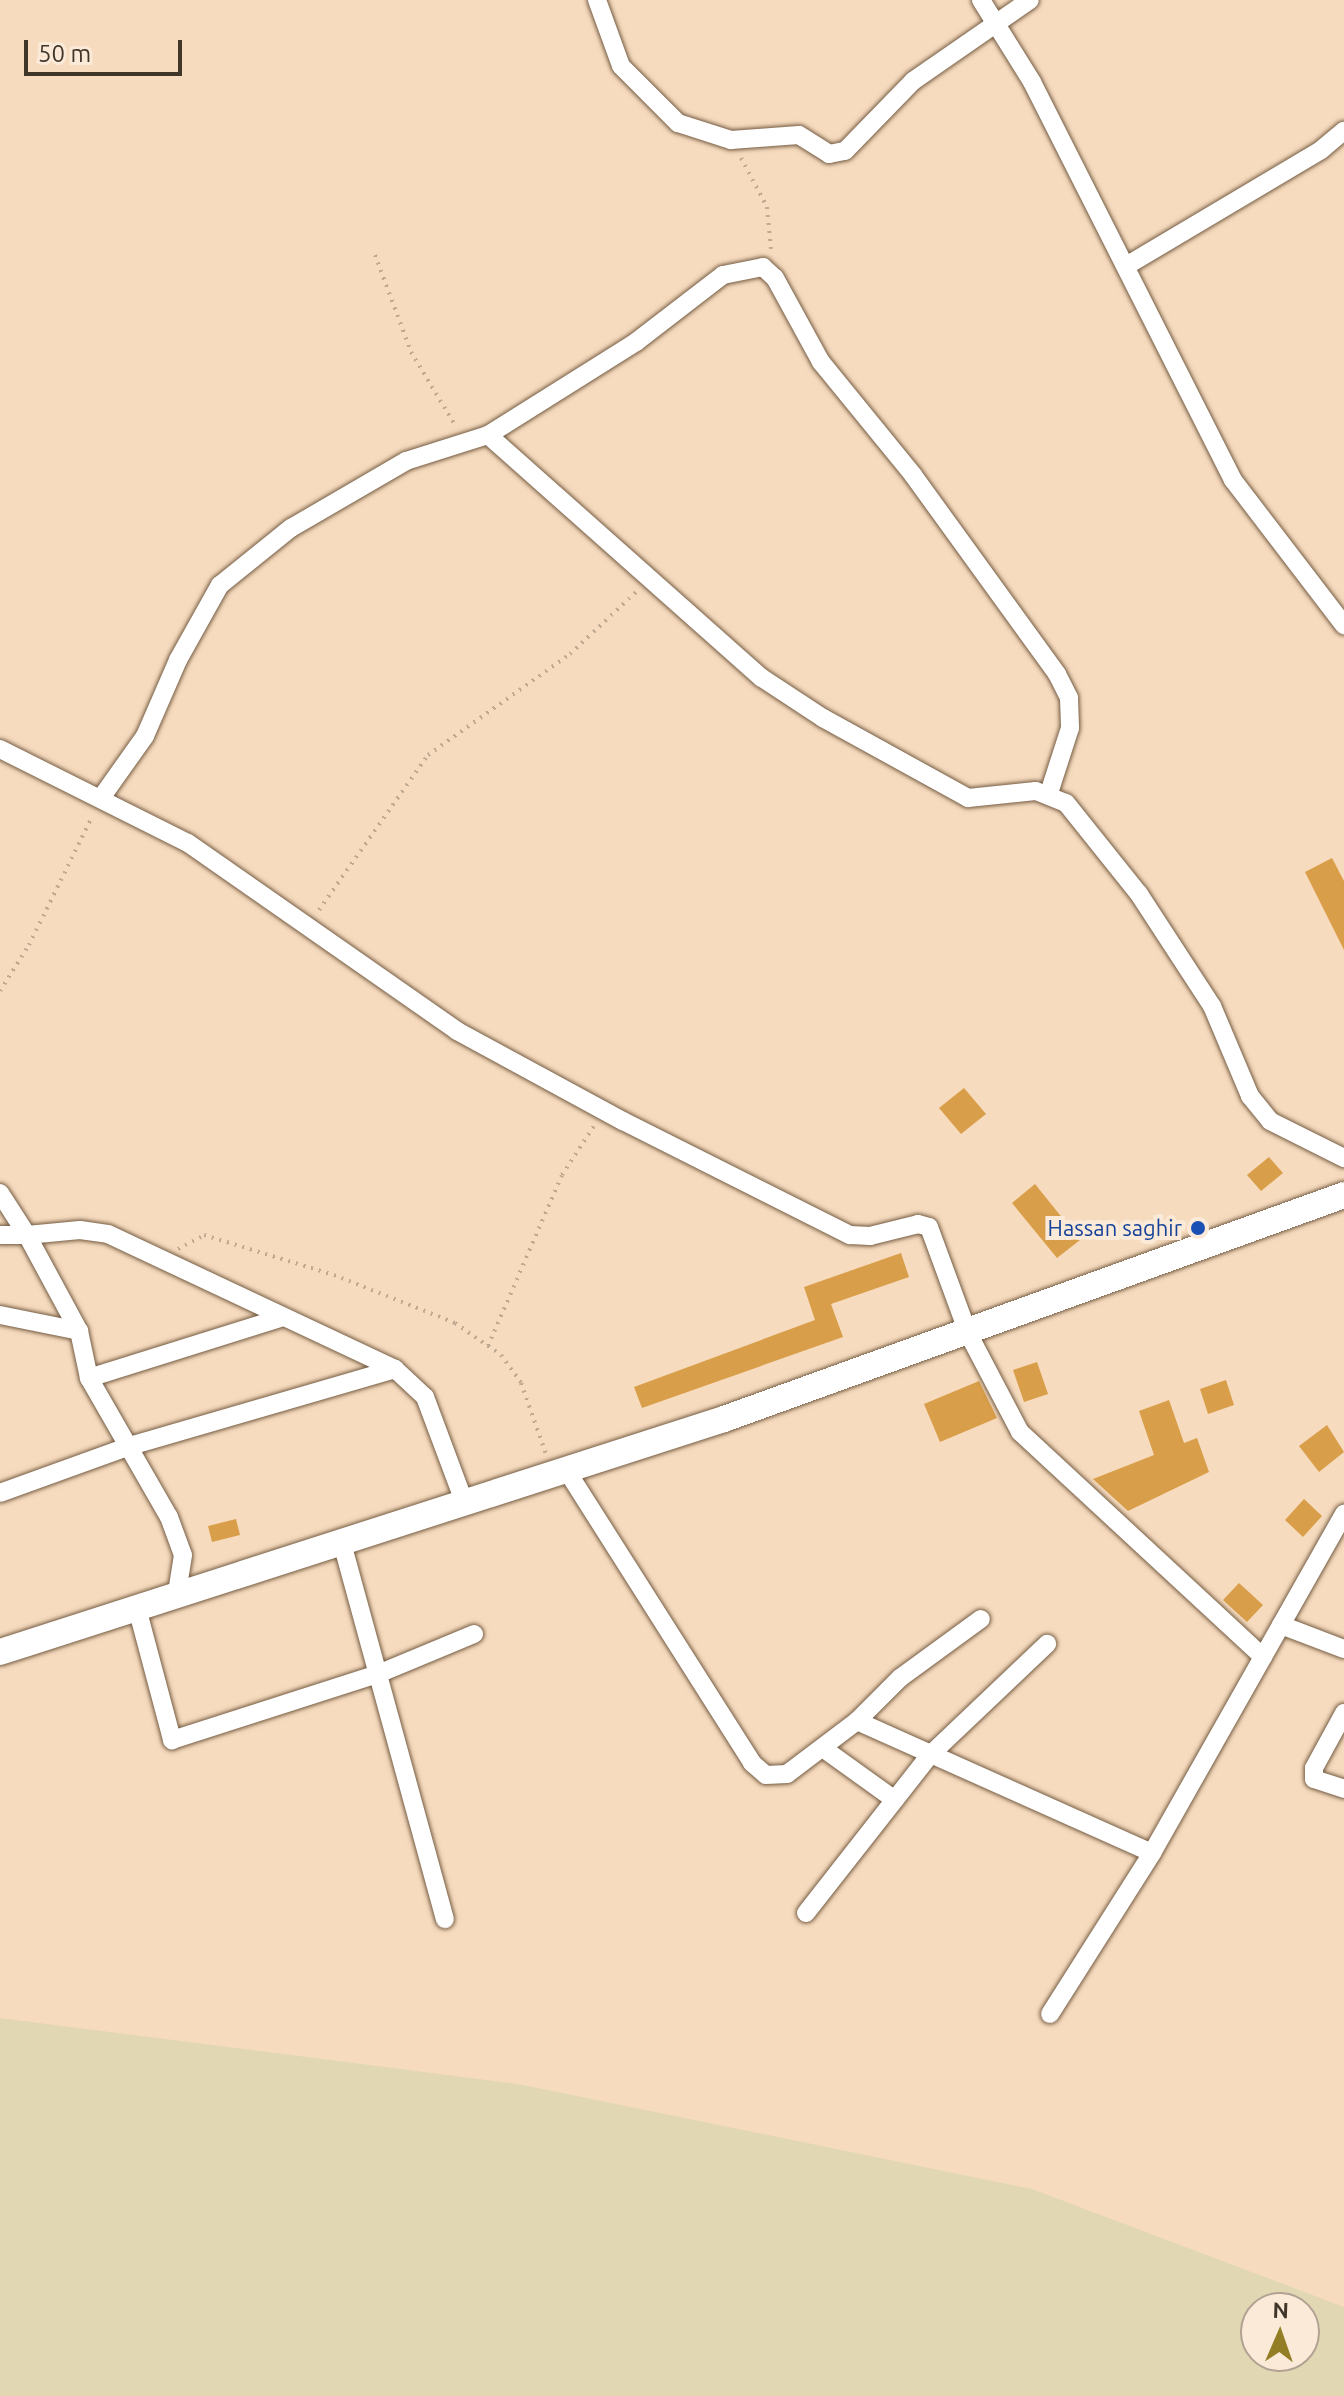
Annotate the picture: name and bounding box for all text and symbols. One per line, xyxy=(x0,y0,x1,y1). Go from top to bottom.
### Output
scale bar xyxy=(28,24,186,74)
text: 50 m xyxy=(38,40,91,67)
place label: Hassan saghir xyxy=(1048,1215,1182,1241)
marker: Hassan saghir xyxy=(1189,1219,1207,1237)
north arrow xyxy=(1240,2292,1320,2372)
text: N xyxy=(1272,2297,1289,2322)

